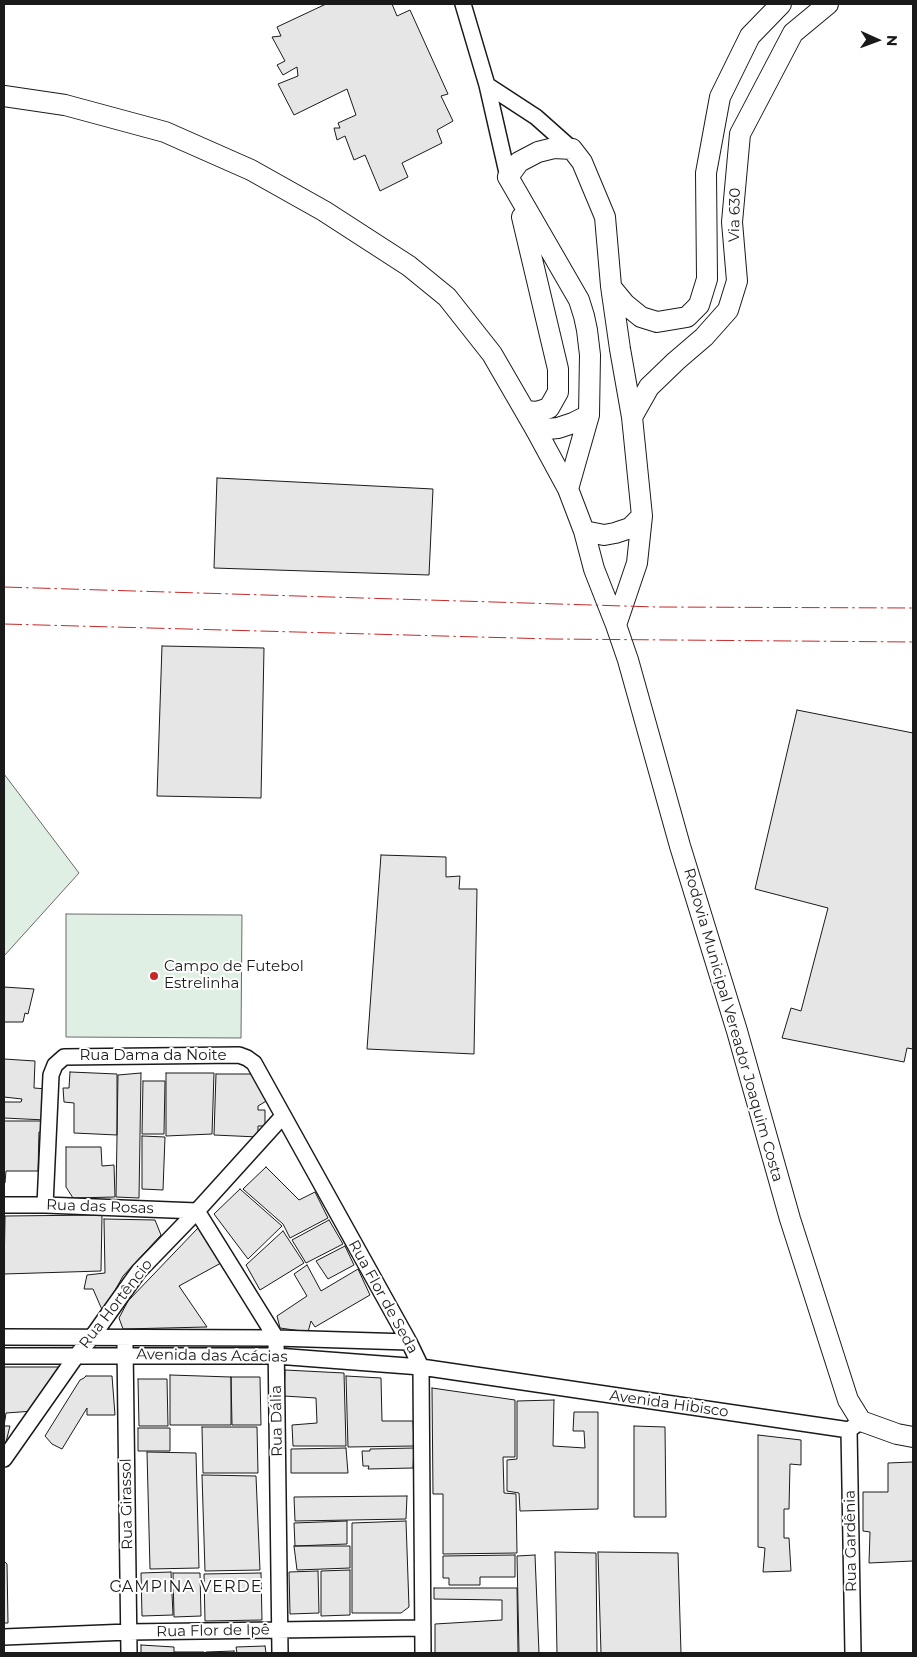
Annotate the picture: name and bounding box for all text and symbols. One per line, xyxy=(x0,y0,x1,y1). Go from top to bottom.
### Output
north arrow xyxy=(852,15,902,65)
text: N xyxy=(883,35,901,46)
street label: Via 630 xyxy=(726,188,744,242)
street label: Rodovia Municipal Vereador Joaquim Costa xyxy=(679,866,787,1184)
place label: Campo de Futebol Estrelinha xyxy=(164,958,304,993)
marker: Campo de Futebol Estrelinha xyxy=(148,970,160,982)
street label: Rua Dama da Noite xyxy=(80,1047,226,1065)
street label: Rua das Rosas xyxy=(46,1196,154,1218)
street label: Rua Flor de Seda xyxy=(344,1237,422,1357)
street label: Rua Hortêncio xyxy=(76,1256,156,1352)
street label: Avenida das Acácias xyxy=(136,1346,288,1366)
street label: Rua Dália xyxy=(267,1385,287,1457)
street label: Avenida Hibisco xyxy=(608,1387,730,1421)
street label: Rua Girassol xyxy=(117,1458,137,1550)
street label: Rua Gardênia xyxy=(841,1490,861,1592)
district label: CAMPINA VERDE xyxy=(108,1577,264,1597)
street label: Rua Flor de Ipê xyxy=(156,1621,270,1641)

